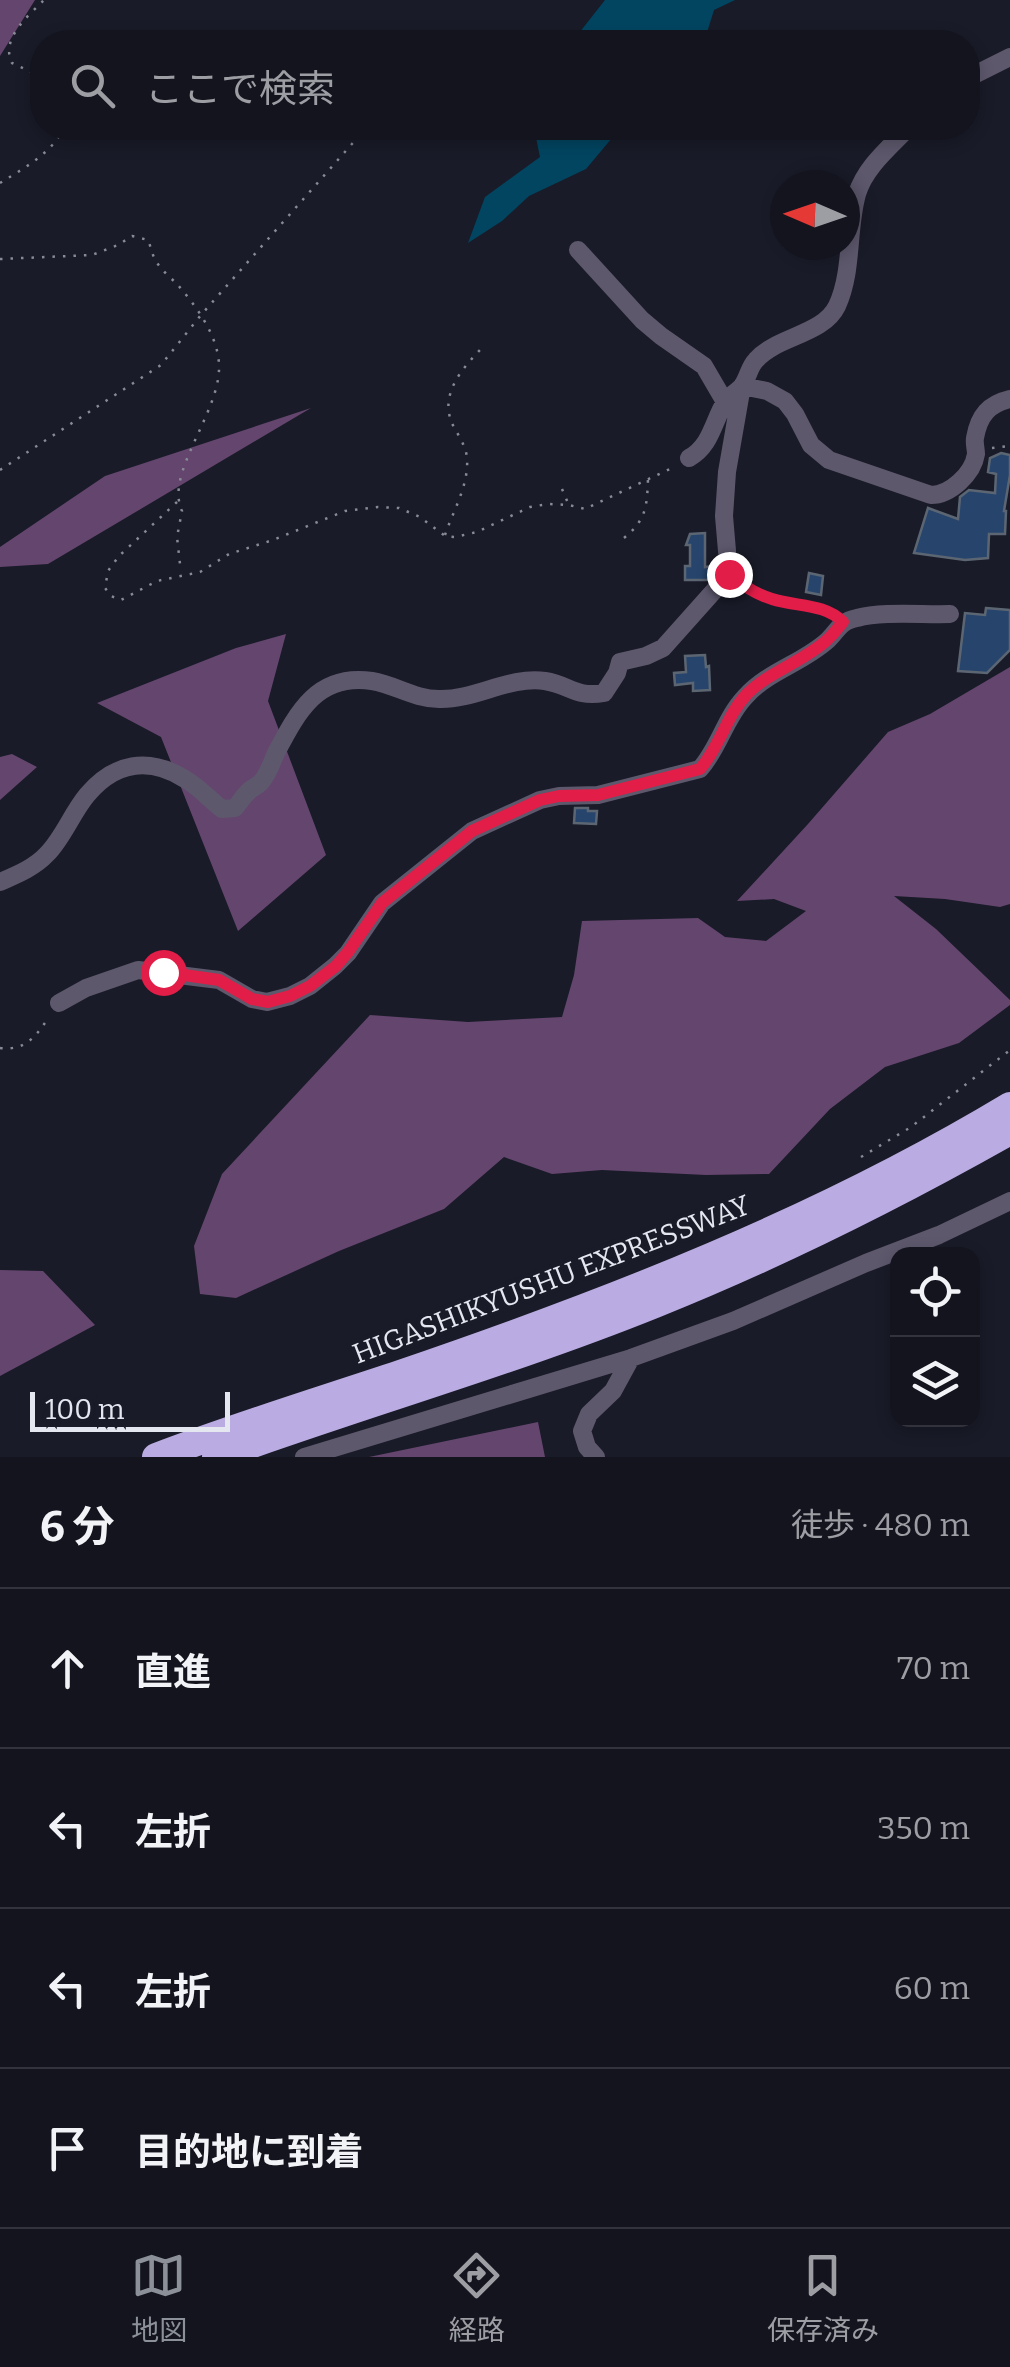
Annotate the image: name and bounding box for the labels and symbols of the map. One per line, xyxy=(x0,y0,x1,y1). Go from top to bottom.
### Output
north arrow xyxy=(770,170,860,260)
route end xyxy=(707,552,753,598)
route start xyxy=(141,950,187,996)
street label: HIGASHIKYUSHU EXPRESSWAY xyxy=(348,1188,755,1371)
scale bar xyxy=(30,1387,230,1432)

